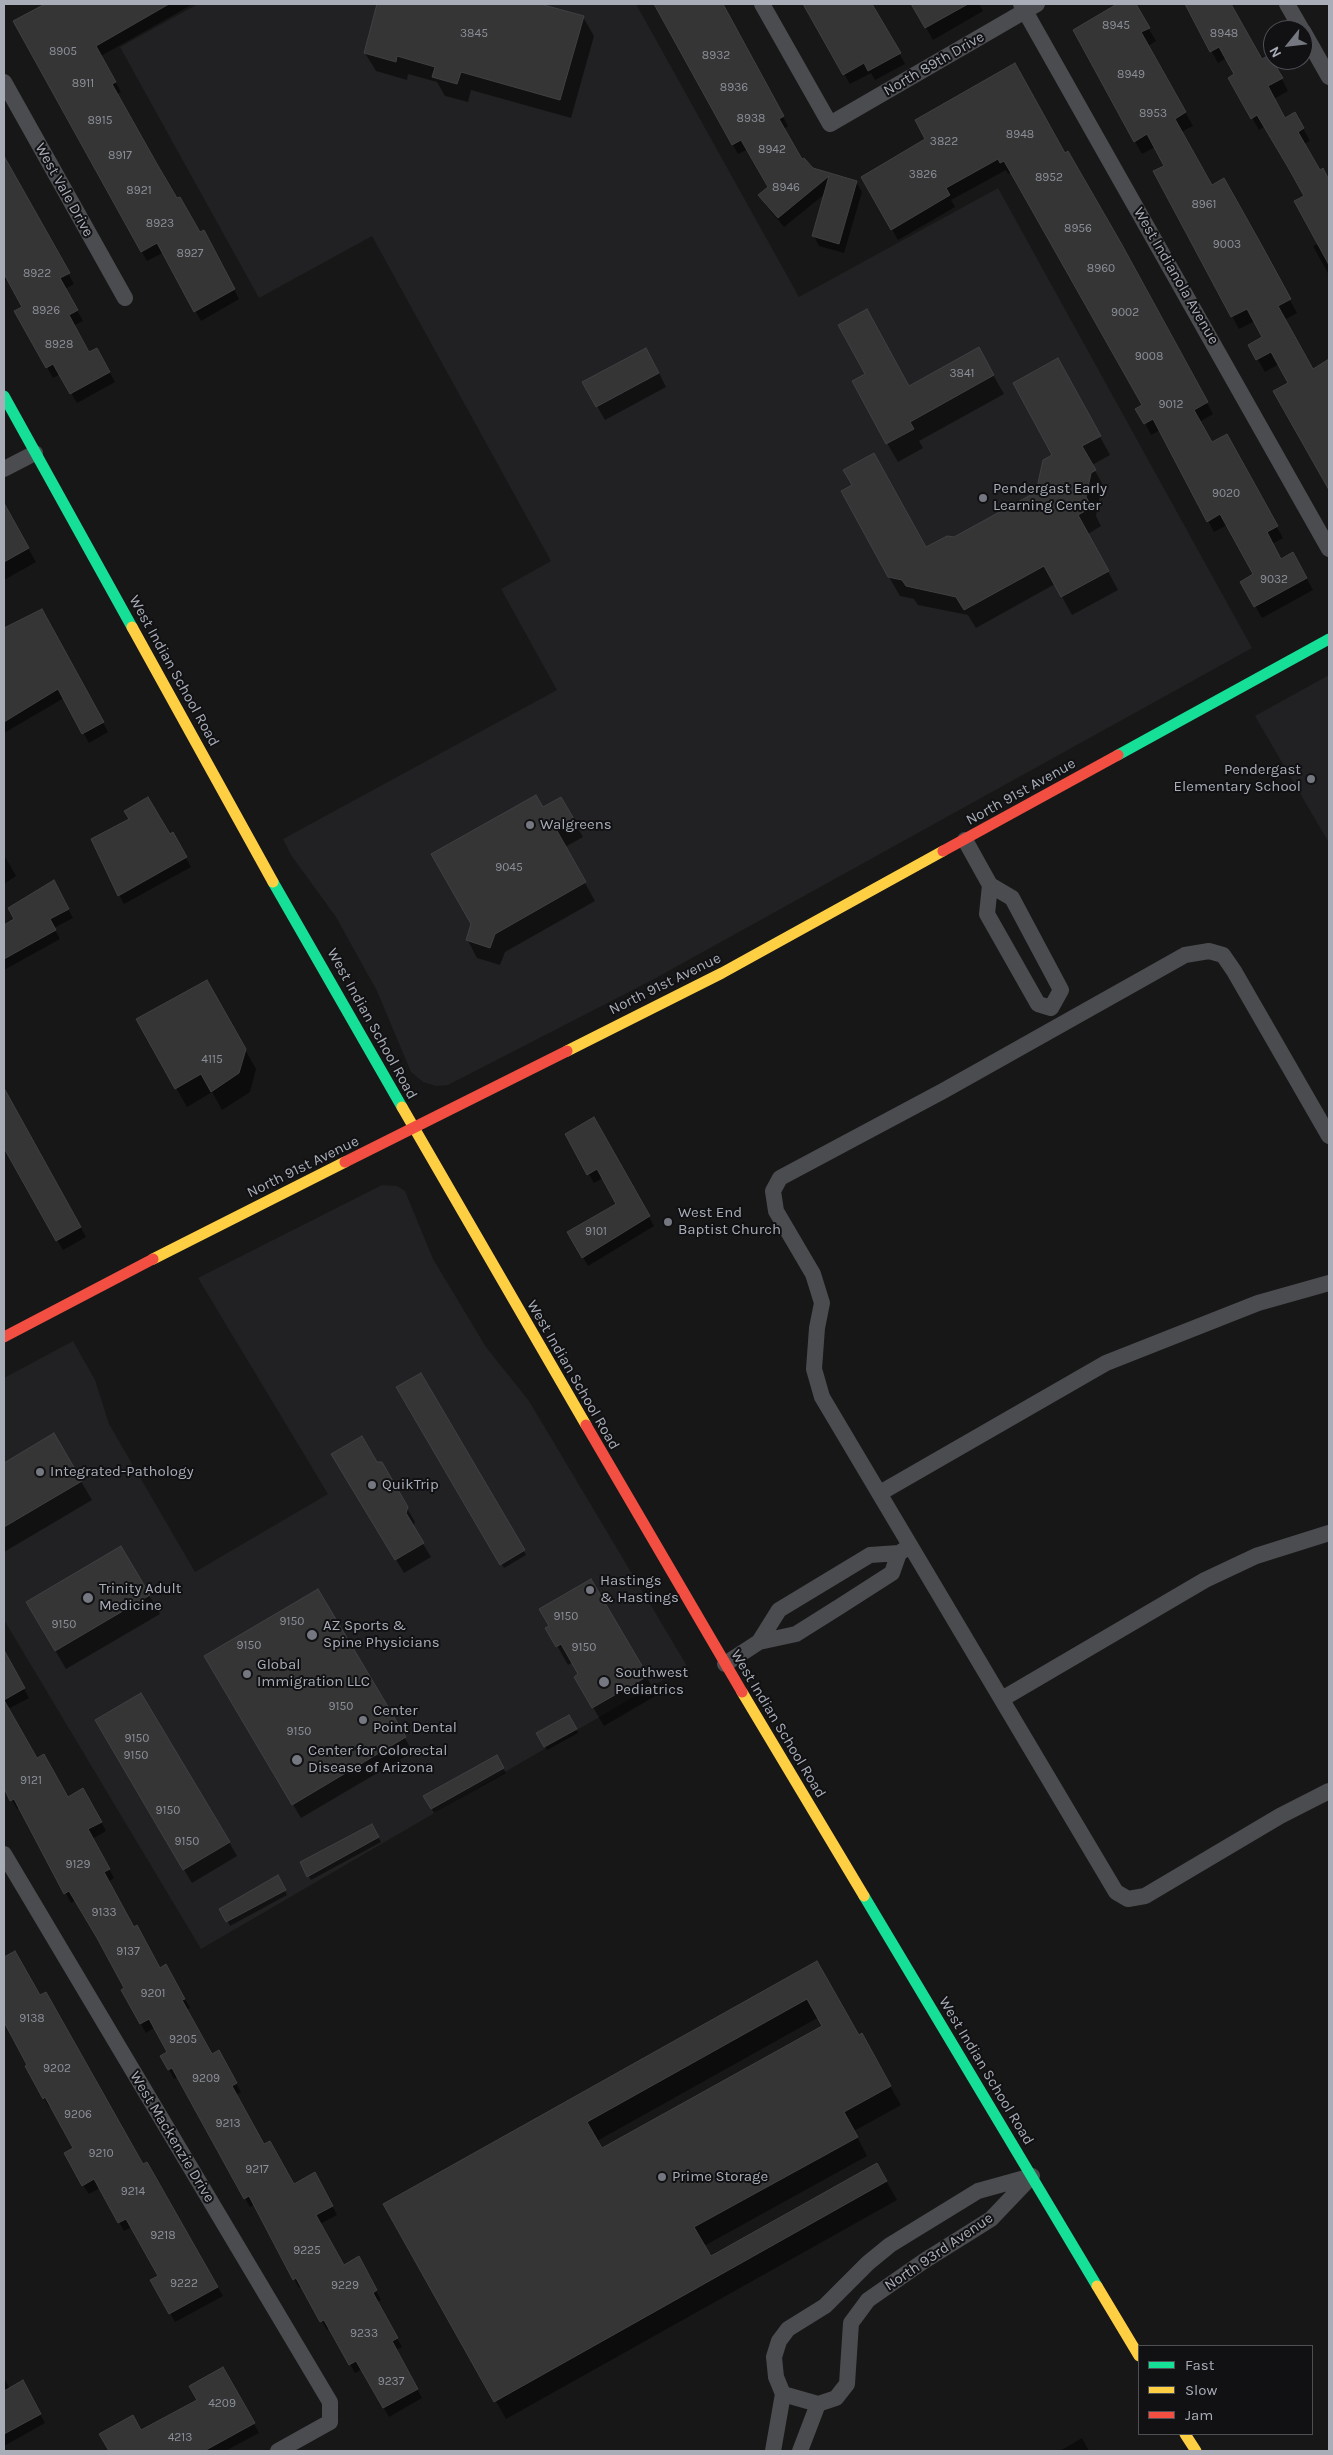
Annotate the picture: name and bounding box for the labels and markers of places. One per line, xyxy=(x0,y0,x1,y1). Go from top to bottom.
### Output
place label: Pendergast Early Learning Center xyxy=(993,480,1107,515)
marker: Pendergast Early Learning Center xyxy=(977,492,989,504)
place label: Pendergast Elementary School xyxy=(1174,761,1301,796)
marker: Pendergast Elementary School xyxy=(1305,773,1317,785)
place label: Walgreens xyxy=(540,816,612,834)
marker: Walgreens xyxy=(524,819,536,831)
place label: West End Baptist Church xyxy=(678,1204,781,1239)
marker: West End Baptist Church xyxy=(662,1216,674,1228)
place label: Integrated-Pathology xyxy=(50,1463,194,1481)
marker: Integrated-Pathology xyxy=(34,1466,46,1478)
place label: QuikTrip xyxy=(382,1476,439,1494)
marker: QuikTrip xyxy=(366,1479,378,1491)
place label: Hastings & Hastings xyxy=(600,1572,679,1607)
place label: Trinity Adult Medicine xyxy=(99,1580,181,1615)
marker: Hastings & Hastings xyxy=(584,1584,596,1596)
marker: Trinity Adult Medicine xyxy=(81,1591,95,1605)
place label: AZ Sports & Spine Physicians xyxy=(323,1617,440,1652)
marker: AZ Sports & Spine Physicians xyxy=(305,1628,319,1642)
place label: Global Immigration LLC xyxy=(257,1656,370,1691)
place label: Southwest Pediatrics xyxy=(615,1664,688,1699)
marker: Global Immigration LLC xyxy=(241,1668,253,1680)
marker: Southwest Pediatrics xyxy=(597,1675,611,1689)
place label: Center Point Dental xyxy=(373,1702,457,1737)
marker: Center Point Dental xyxy=(357,1714,369,1726)
place label: Center for Colorectal Disease of Arizona xyxy=(308,1742,447,1777)
marker: Center for Colorectal Disease of Arizona xyxy=(290,1753,304,1767)
place label: Prime Storage xyxy=(672,2168,768,2186)
marker: Prime Storage xyxy=(656,2171,668,2183)

